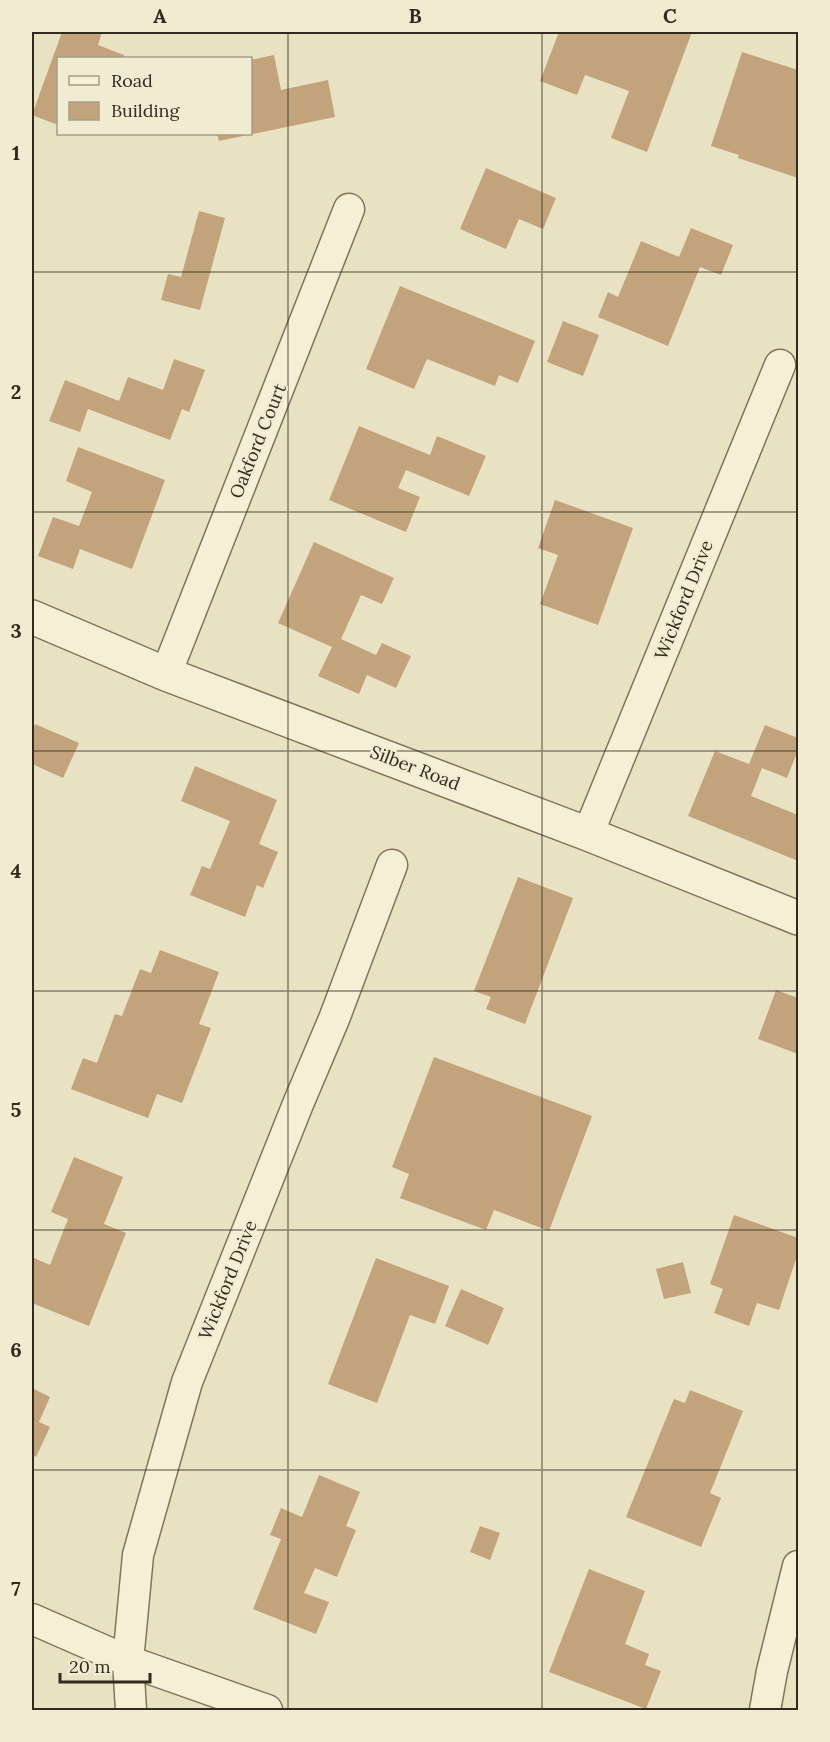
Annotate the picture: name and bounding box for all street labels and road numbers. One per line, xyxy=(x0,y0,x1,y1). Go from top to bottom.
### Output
street label: Oakford Court xyxy=(224,380,291,502)
street label: Wickford Drive xyxy=(649,537,718,663)
street label: Silber Road xyxy=(367,740,464,795)
street label: Wickford Drive xyxy=(193,1217,262,1343)

